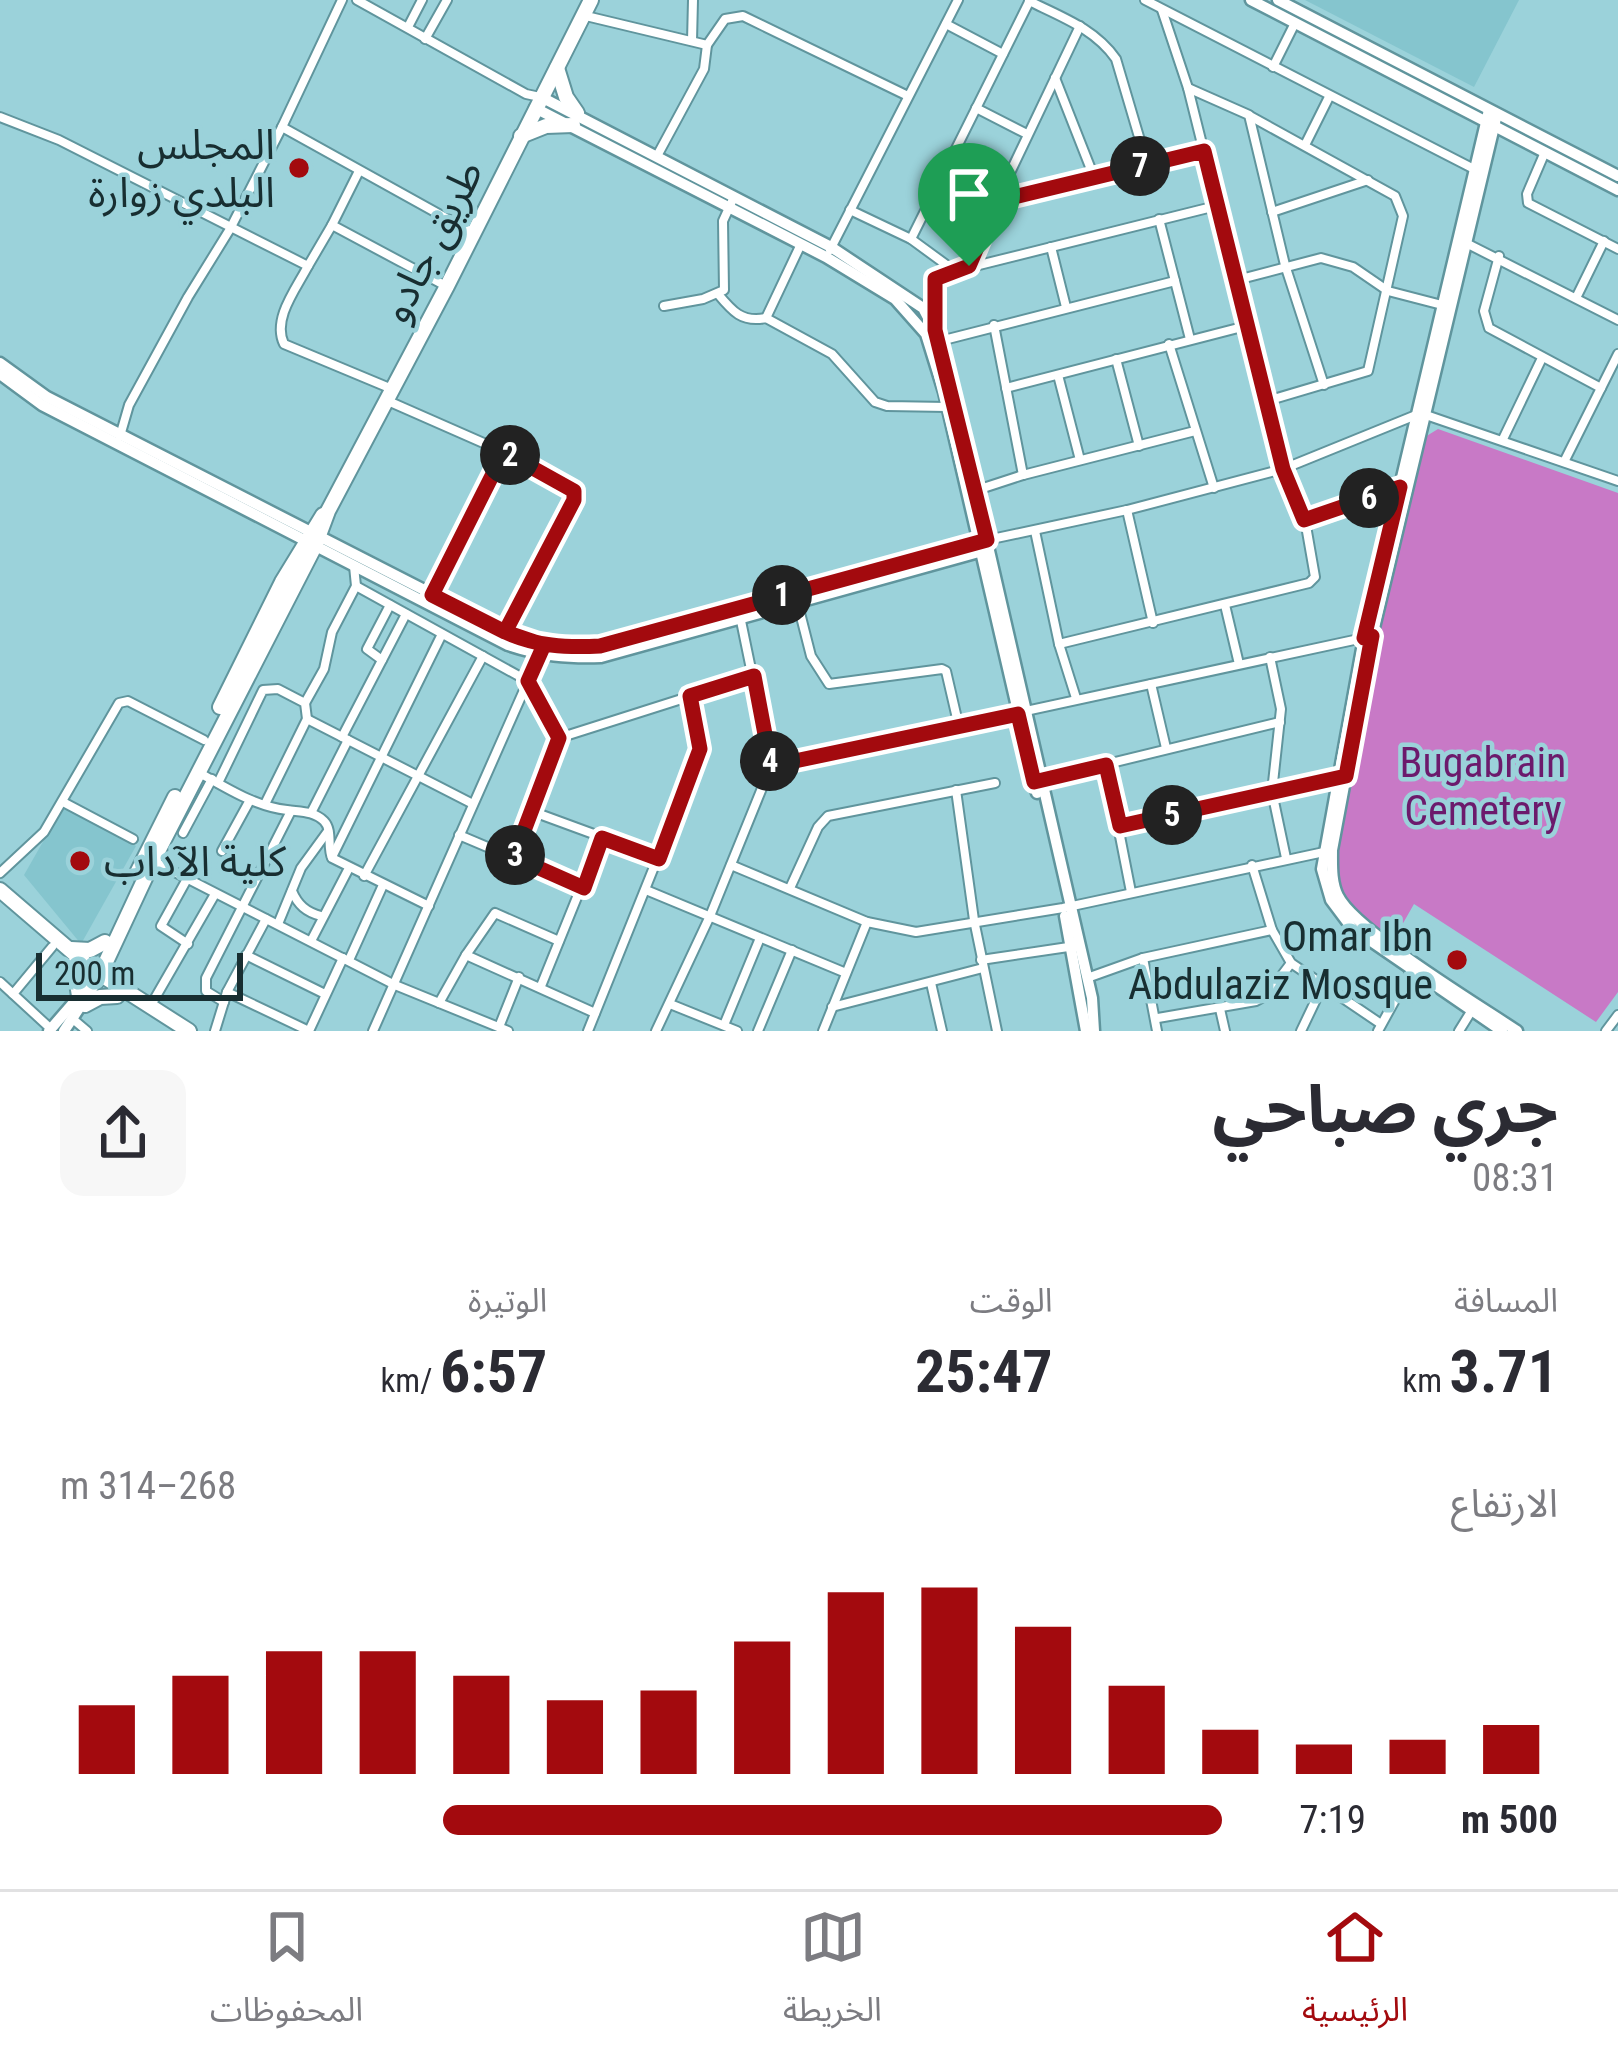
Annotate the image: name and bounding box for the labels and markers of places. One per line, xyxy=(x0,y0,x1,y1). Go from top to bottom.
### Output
place label: المجلس البلدي زوارة xyxy=(88,120,275,225)
pin: 7 xyxy=(1110,136,1170,196)
pin xyxy=(918,143,1020,266)
marker: المجلس البلدي زوارة xyxy=(286,155,312,181)
pin: 2 xyxy=(480,425,540,485)
pin: 6 xyxy=(1339,468,1399,528)
pin: 1 xyxy=(752,565,812,625)
pin: 4 xyxy=(740,731,800,791)
pin: 5 xyxy=(1142,785,1202,845)
pin: 3 xyxy=(485,825,545,885)
place label: كلية الآداب xyxy=(104,837,286,886)
marker: كلية الآداب xyxy=(67,848,93,874)
place label: Omar Ibn Abdulaziz Mosque xyxy=(1128,912,1433,1009)
marker: Omar Ibn Abdulaziz Mosque xyxy=(1444,947,1470,973)

